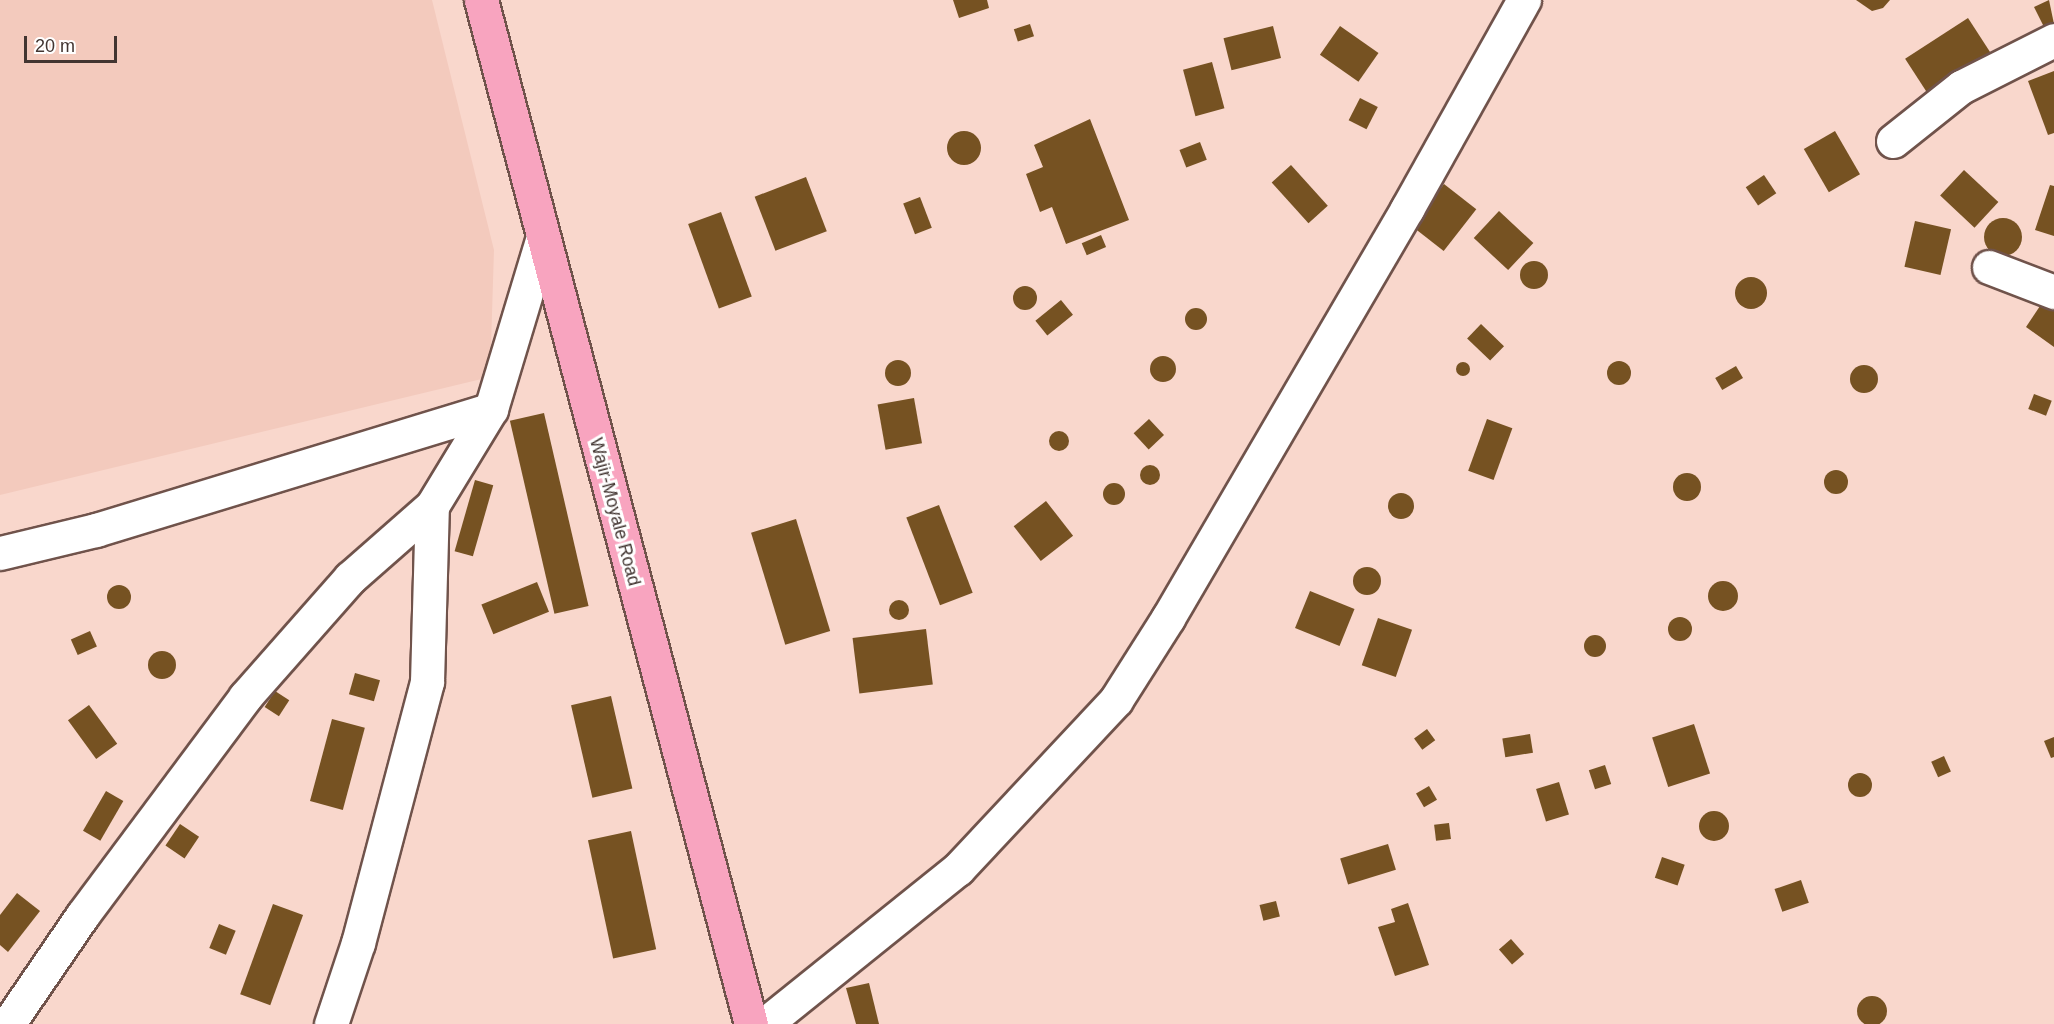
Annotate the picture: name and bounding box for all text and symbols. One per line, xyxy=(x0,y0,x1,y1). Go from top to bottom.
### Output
scale bar xyxy=(27,24,120,62)
text: 20 m xyxy=(35,36,75,56)
street label: Wajir-Moyale Road xyxy=(585,436,645,588)

